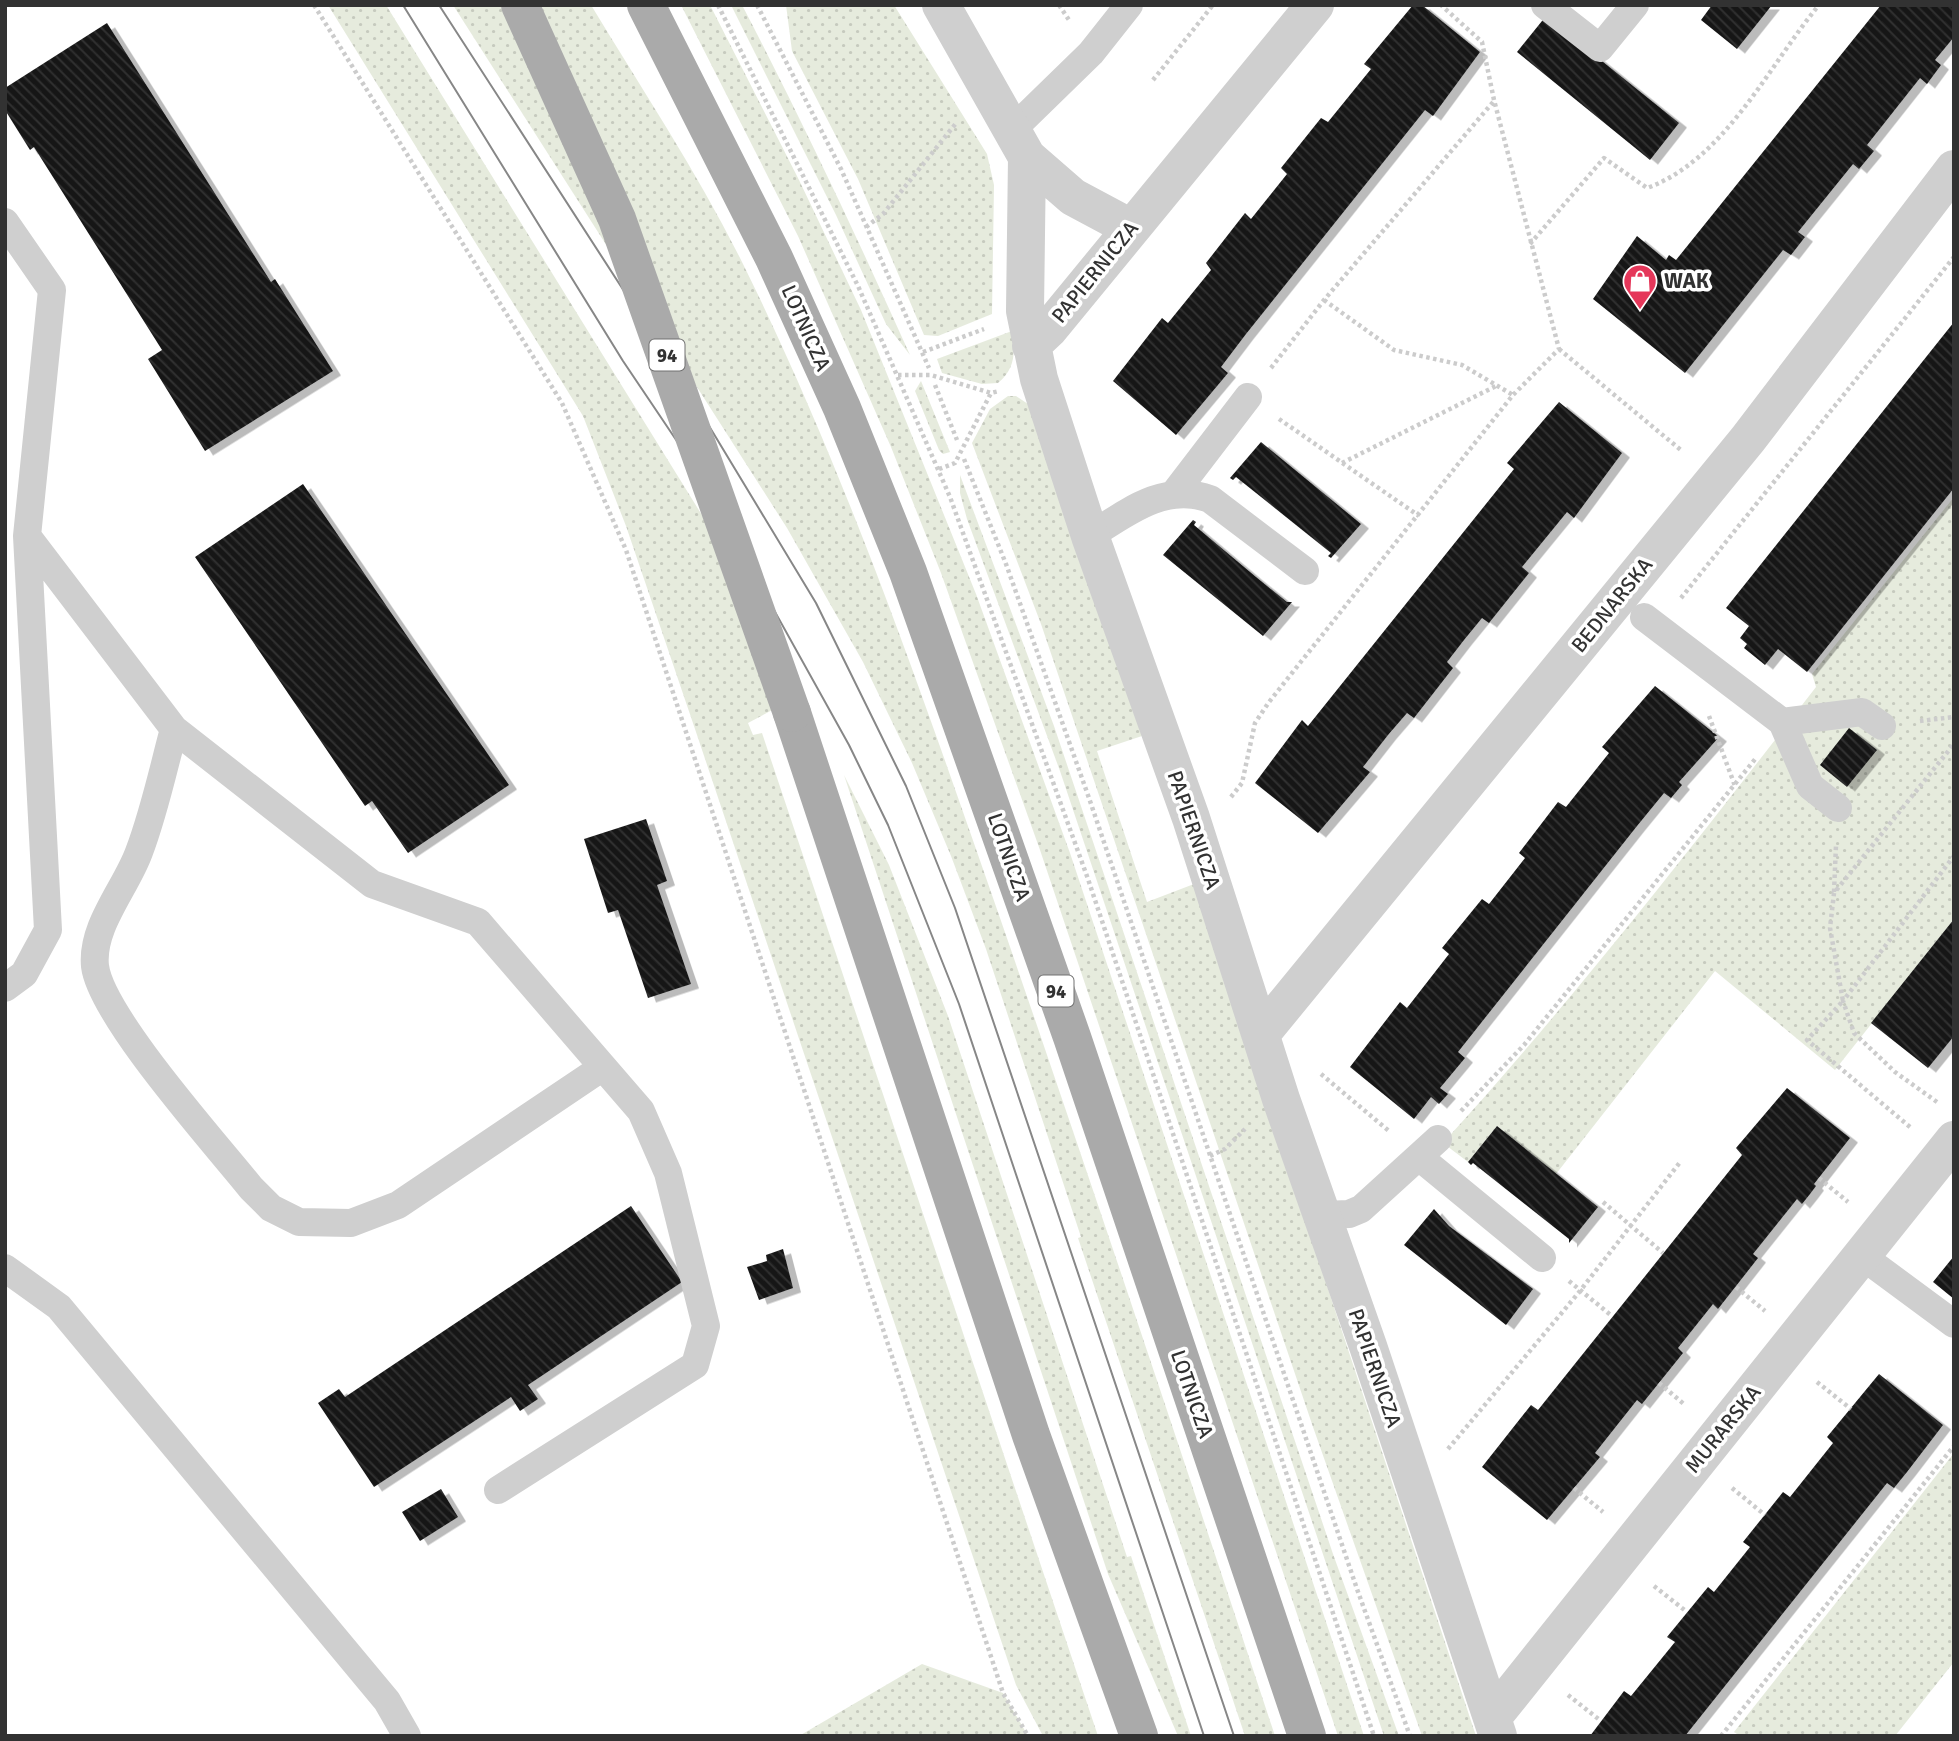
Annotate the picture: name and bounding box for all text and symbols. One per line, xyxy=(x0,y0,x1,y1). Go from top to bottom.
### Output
street label: PAPIERNICZA xyxy=(1046,216,1144,328)
shop icon: WAK xyxy=(1621,262,1659,311)
place label: WAK xyxy=(1664,268,1709,294)
street label: LOTNICZA xyxy=(775,281,837,375)
road number: 94 xyxy=(650,340,684,370)
street label: BEDNARSKA xyxy=(1566,552,1658,658)
street label: PAPIERNICZA xyxy=(1162,767,1226,893)
street label: LOTNICZA xyxy=(982,809,1036,905)
road number: 94 xyxy=(1038,976,1074,1007)
street label: PAPIERNICZA xyxy=(1343,1305,1407,1431)
street label: LOTNICZA xyxy=(1165,1346,1219,1442)
street label: MURARSKA xyxy=(1680,1380,1767,1478)

